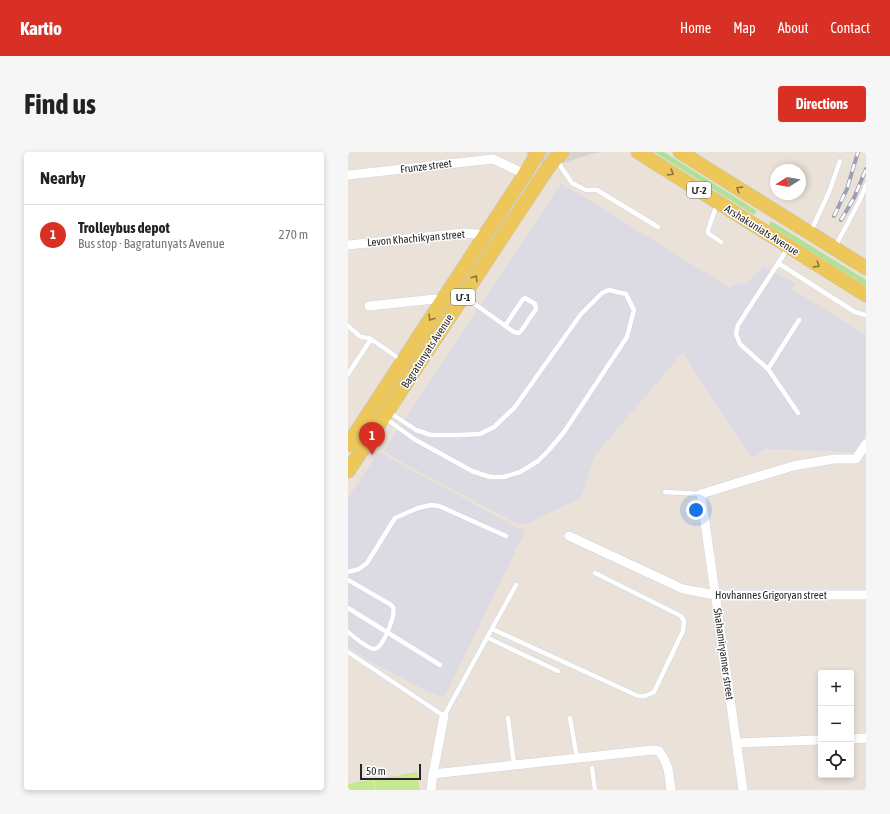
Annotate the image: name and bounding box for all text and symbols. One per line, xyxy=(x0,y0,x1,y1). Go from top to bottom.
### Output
text: Kartio xyxy=(20,17,62,39)
text: Home xyxy=(680,20,711,36)
text: Map xyxy=(733,20,756,36)
text: About xyxy=(778,20,809,36)
text: Contact xyxy=(831,20,870,36)
button: Directions xyxy=(778,86,866,122)
text: Find us xyxy=(24,88,96,120)
street label: Frunze street xyxy=(400,157,452,175)
north arrow xyxy=(770,164,806,200)
text: Nearby xyxy=(40,168,86,188)
one-way arrow xyxy=(666,168,673,175)
road number: Մ-2 xyxy=(687,182,711,198)
one-way arrow xyxy=(736,186,743,194)
street label: Arshakuniats Avenue xyxy=(723,202,801,258)
text: Trolleybus depot xyxy=(78,219,170,236)
text: 1 xyxy=(50,227,56,242)
text: 270 m xyxy=(279,227,308,242)
street label: Levon Khachikyan street xyxy=(367,228,465,248)
text: Bus stop · Bagratunyats Avenue xyxy=(78,236,225,251)
one-way arrow xyxy=(813,260,820,267)
one-way arrow xyxy=(470,275,478,282)
road number: Մ-1 xyxy=(451,289,475,305)
street label: Bagratunyats Avenue xyxy=(399,312,455,390)
one-way arrow xyxy=(428,314,436,321)
pin: 1 xyxy=(359,422,385,455)
your location xyxy=(686,500,706,520)
street label: Hovhannes Grigoryan street xyxy=(715,589,827,601)
street label: Shahamiryanner street xyxy=(712,607,736,701)
map controls xyxy=(818,670,854,778)
button: + xyxy=(818,670,854,706)
button: − xyxy=(818,706,854,742)
button: locate xyxy=(818,742,854,778)
scale bar xyxy=(360,762,421,781)
text: 50 m xyxy=(366,765,386,777)

